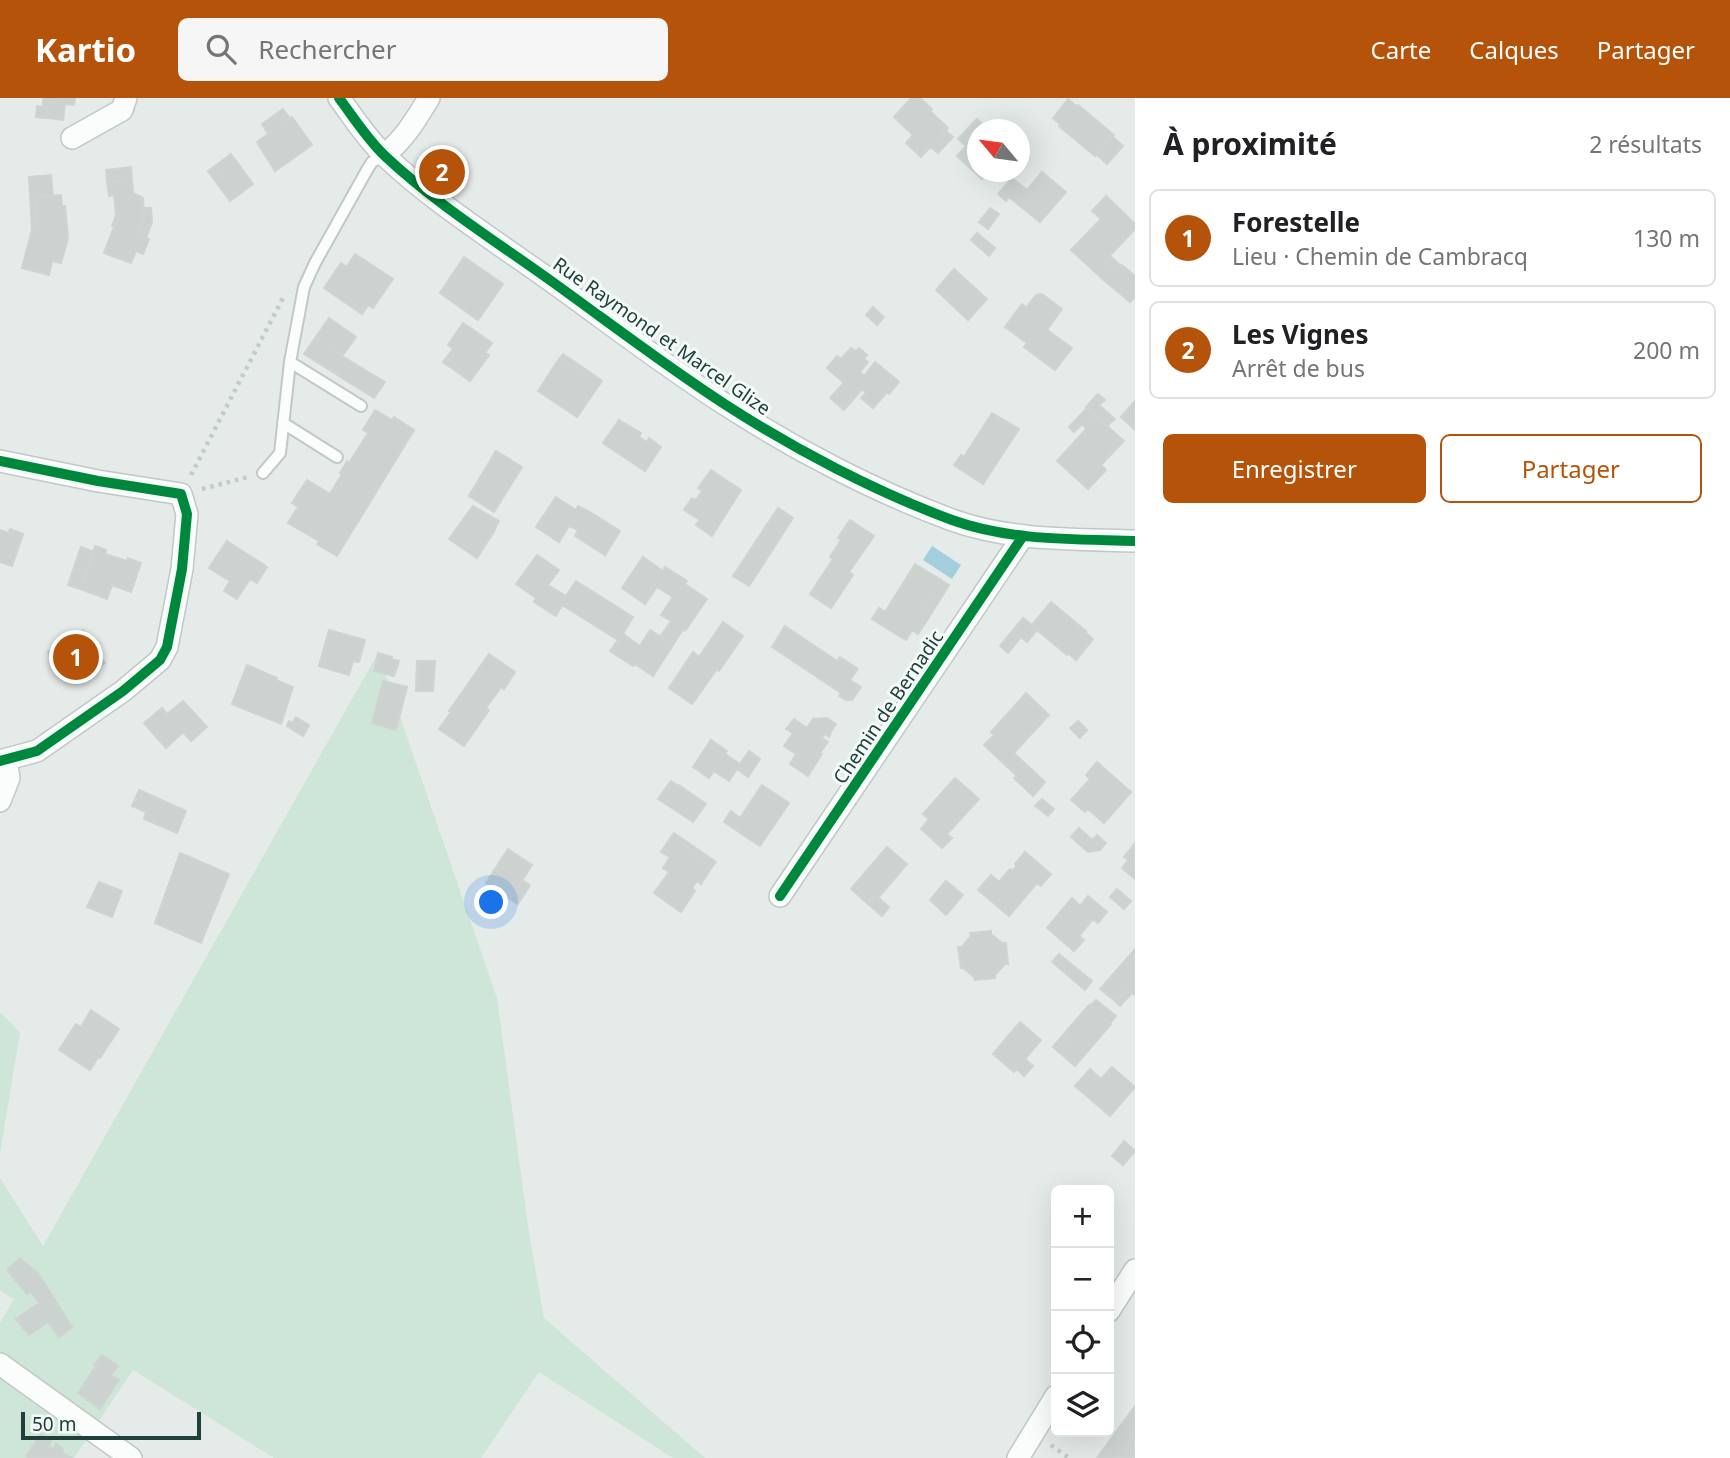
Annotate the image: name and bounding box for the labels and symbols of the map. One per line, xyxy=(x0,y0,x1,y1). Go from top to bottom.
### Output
north arrow xyxy=(967,119,1030,182)
pin: 2 xyxy=(419,146,465,198)
street label: Rue Raymond et Marcel Glize xyxy=(548,251,776,421)
street label: Chemin de Bernadic xyxy=(827,625,949,789)
pin: 1 xyxy=(53,631,99,683)
your location xyxy=(474,885,508,919)
scale bar xyxy=(21,1409,201,1441)

